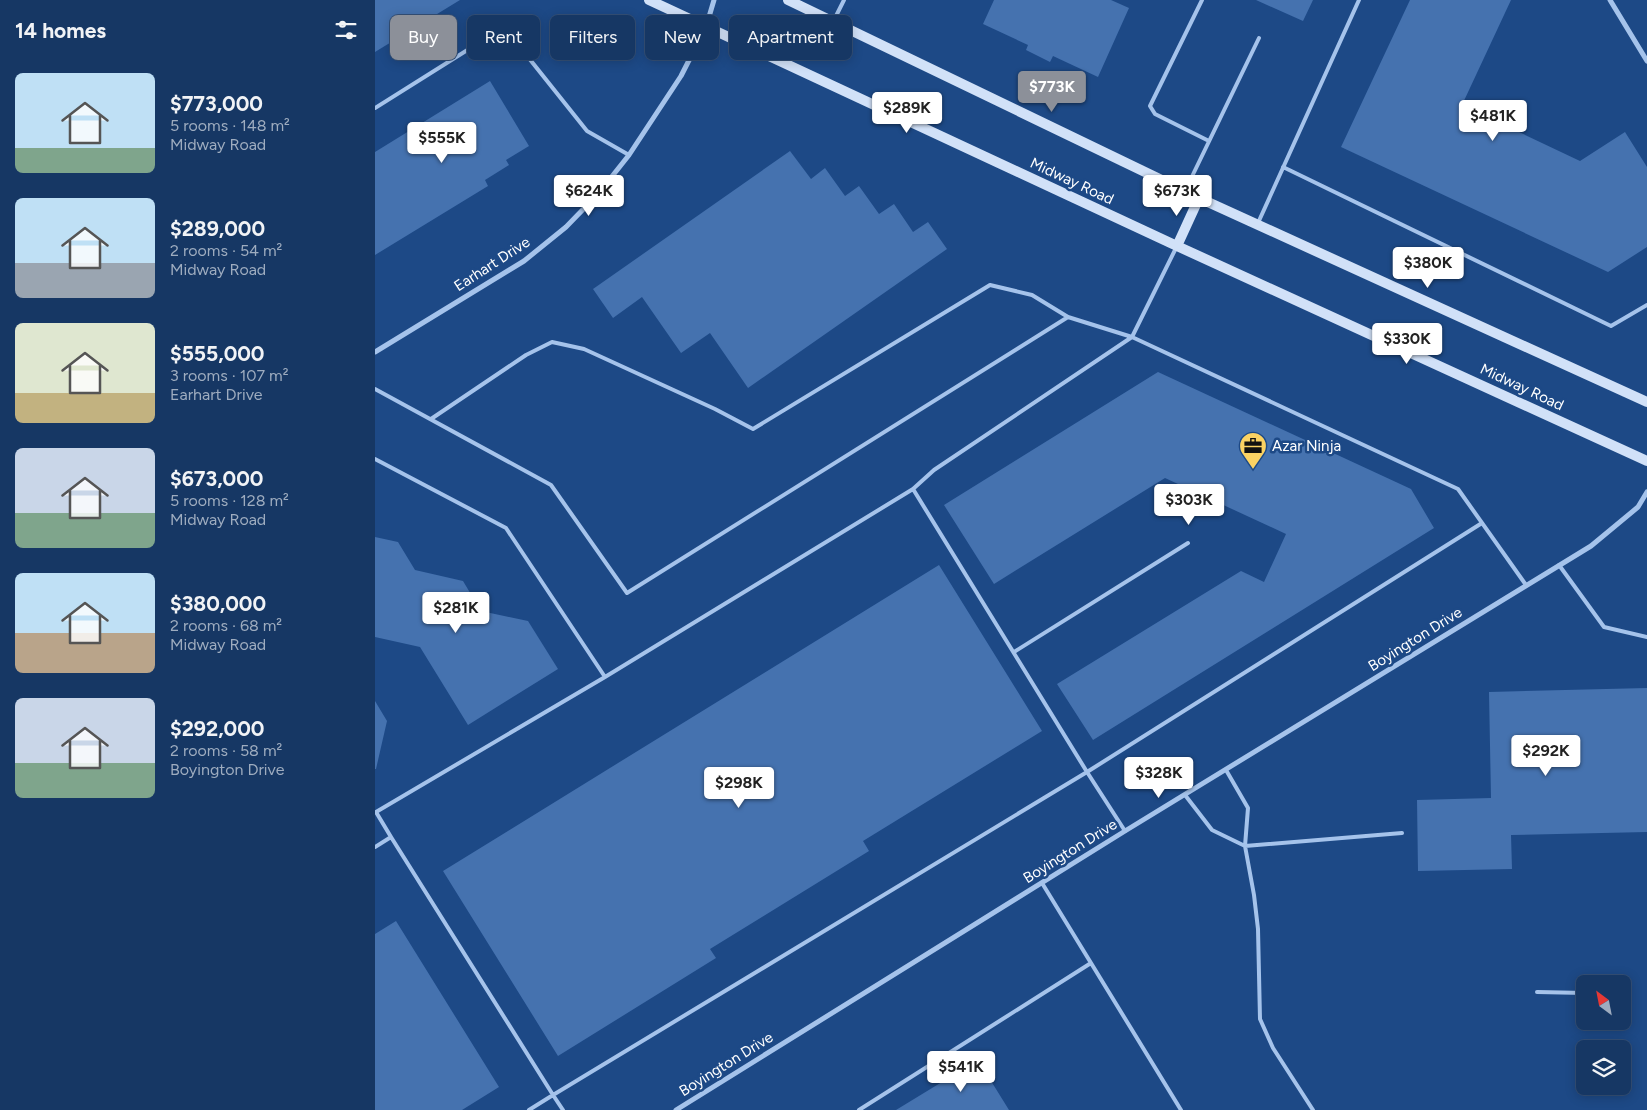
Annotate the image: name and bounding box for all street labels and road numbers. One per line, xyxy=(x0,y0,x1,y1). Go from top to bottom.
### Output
street label: Midway Road xyxy=(1027,154,1117,208)
street label: Earhart Drive xyxy=(451,233,533,295)
street label: Midway Road xyxy=(1477,360,1567,414)
street label: Boyington Drive xyxy=(1365,603,1465,675)
street label: Boyington Drive xyxy=(1020,815,1120,887)
street label: Boyington Drive xyxy=(676,1028,776,1100)

